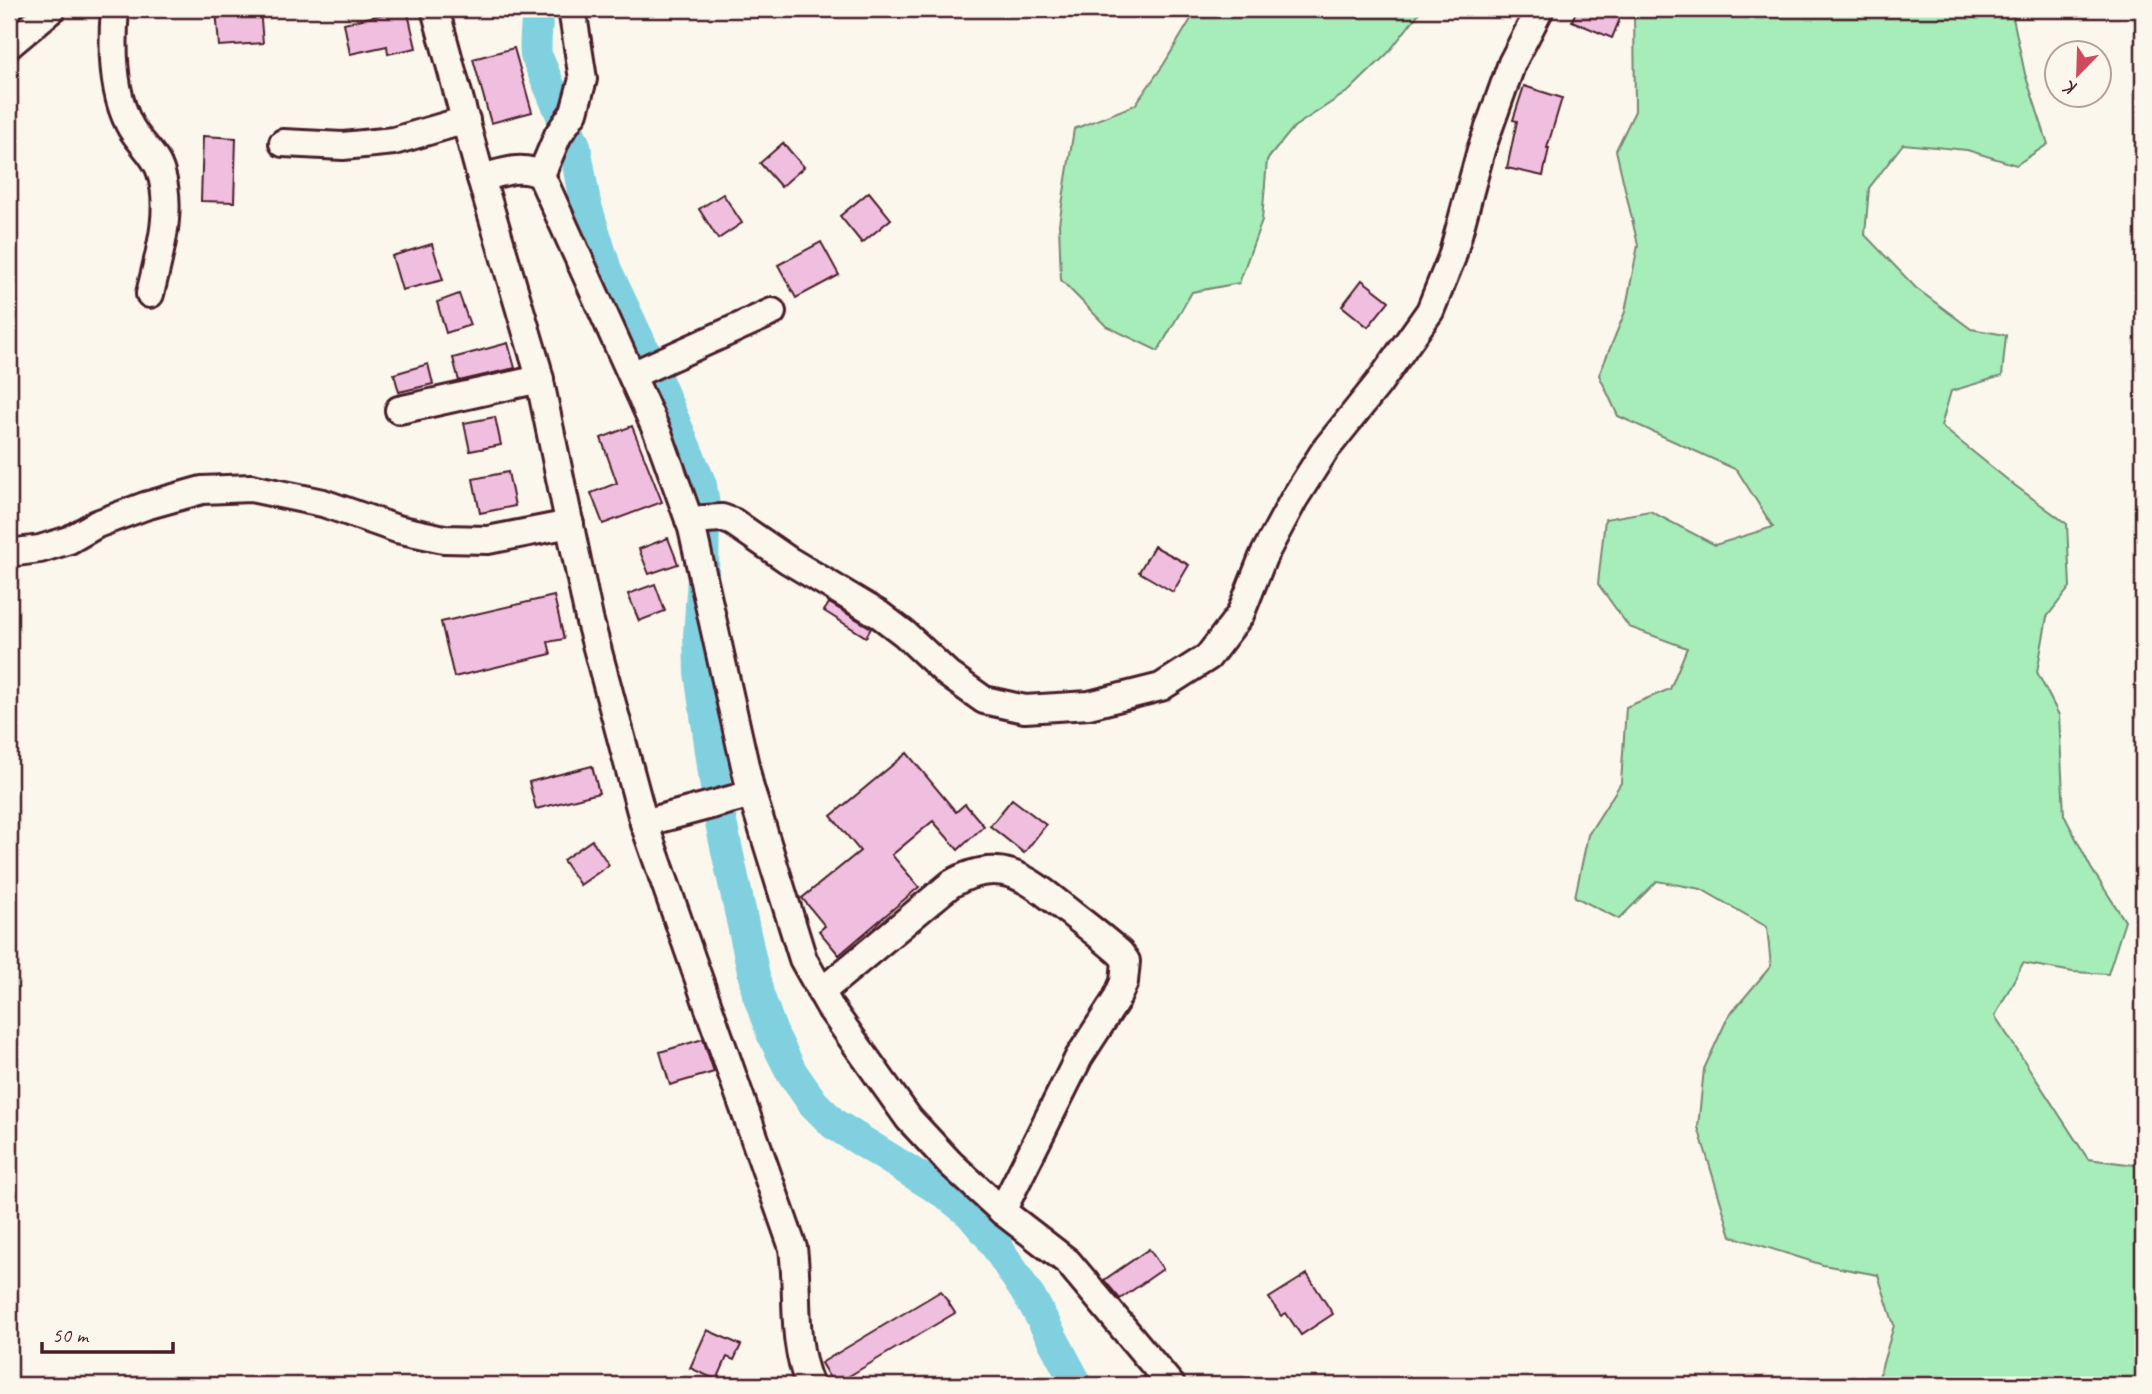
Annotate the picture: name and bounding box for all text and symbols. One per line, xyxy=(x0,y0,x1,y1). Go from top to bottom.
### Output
north arrow xyxy=(2044,38,2114,108)
text: K xyxy=(2059,74,2081,102)
scale bar xyxy=(42,1310,173,1354)
text: 50 m xyxy=(52,1322,90,1348)

